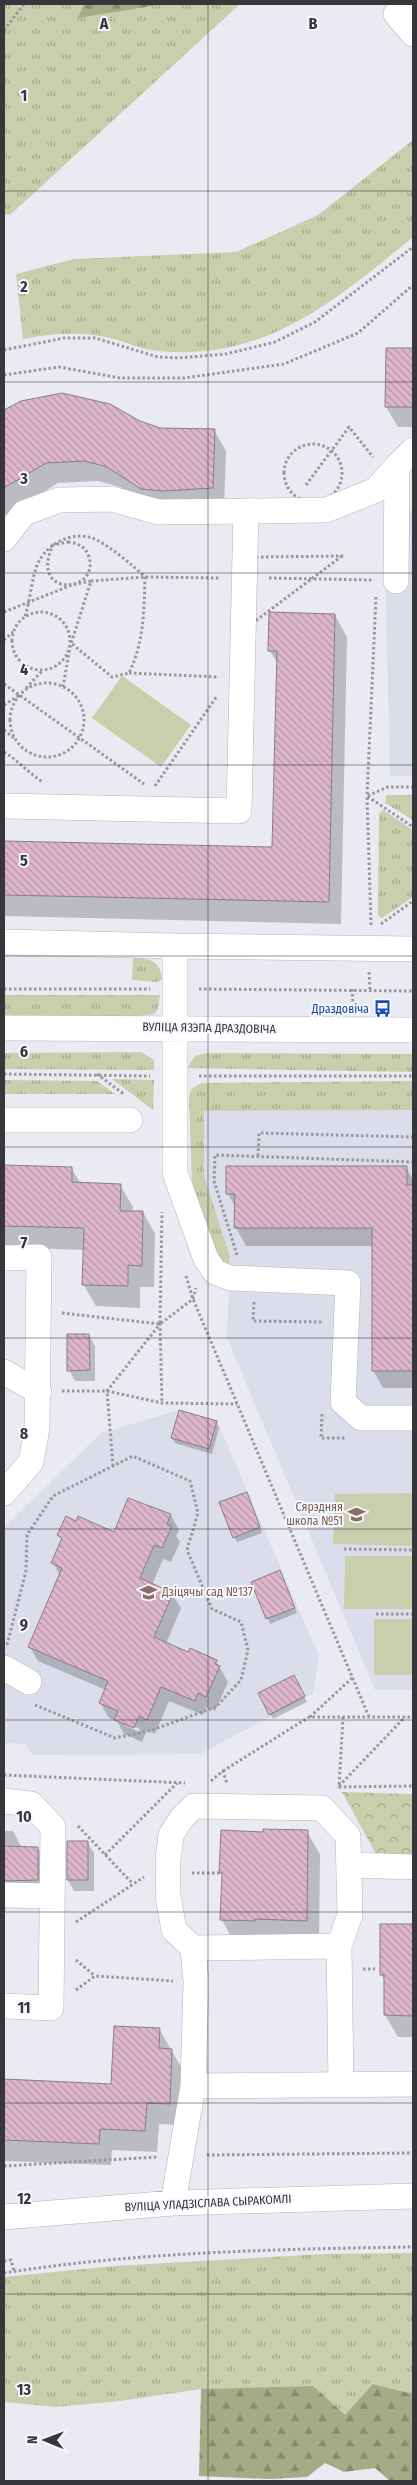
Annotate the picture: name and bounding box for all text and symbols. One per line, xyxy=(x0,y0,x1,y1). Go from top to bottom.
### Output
text: A xyxy=(99,14,109,33)
text: B xyxy=(309,14,318,33)
text: 1 xyxy=(21,86,27,105)
text: 2 xyxy=(19,277,28,296)
text: 3 xyxy=(19,469,28,488)
text: 4 xyxy=(20,660,28,679)
text: 5 xyxy=(20,851,28,870)
bus stop icon: Драздовіча xyxy=(373,999,393,1019)
place label: Драздовіча xyxy=(311,1002,369,1016)
street label: ВУЛІЦА ЯЗЭПА ДРАЗДОВІЧА xyxy=(142,1020,277,1036)
text: 6 xyxy=(20,1042,28,1061)
text: 7 xyxy=(21,1233,28,1252)
text: 8 xyxy=(20,1424,29,1443)
place label: Сярэдняя школа №51 xyxy=(286,1500,343,1528)
school or university icon: Сярэдняя школа №51 xyxy=(347,1504,367,1524)
school or university icon: Дзіцячы сад №137 xyxy=(138,1582,158,1602)
place label: Дзіцячы сад №137 xyxy=(161,1585,253,1599)
text: 9 xyxy=(20,1615,28,1634)
text: 10 xyxy=(16,1807,32,1826)
text: 11 xyxy=(17,1998,31,2017)
text: 12 xyxy=(17,2189,32,2208)
street label: ВУЛІЦА УЛАДЗІСЛАВА СЫРАКОМЛІ xyxy=(124,2192,292,2214)
text: 13 xyxy=(17,2380,32,2399)
north arrow xyxy=(20,2415,70,2465)
text: N xyxy=(24,2435,41,2444)

